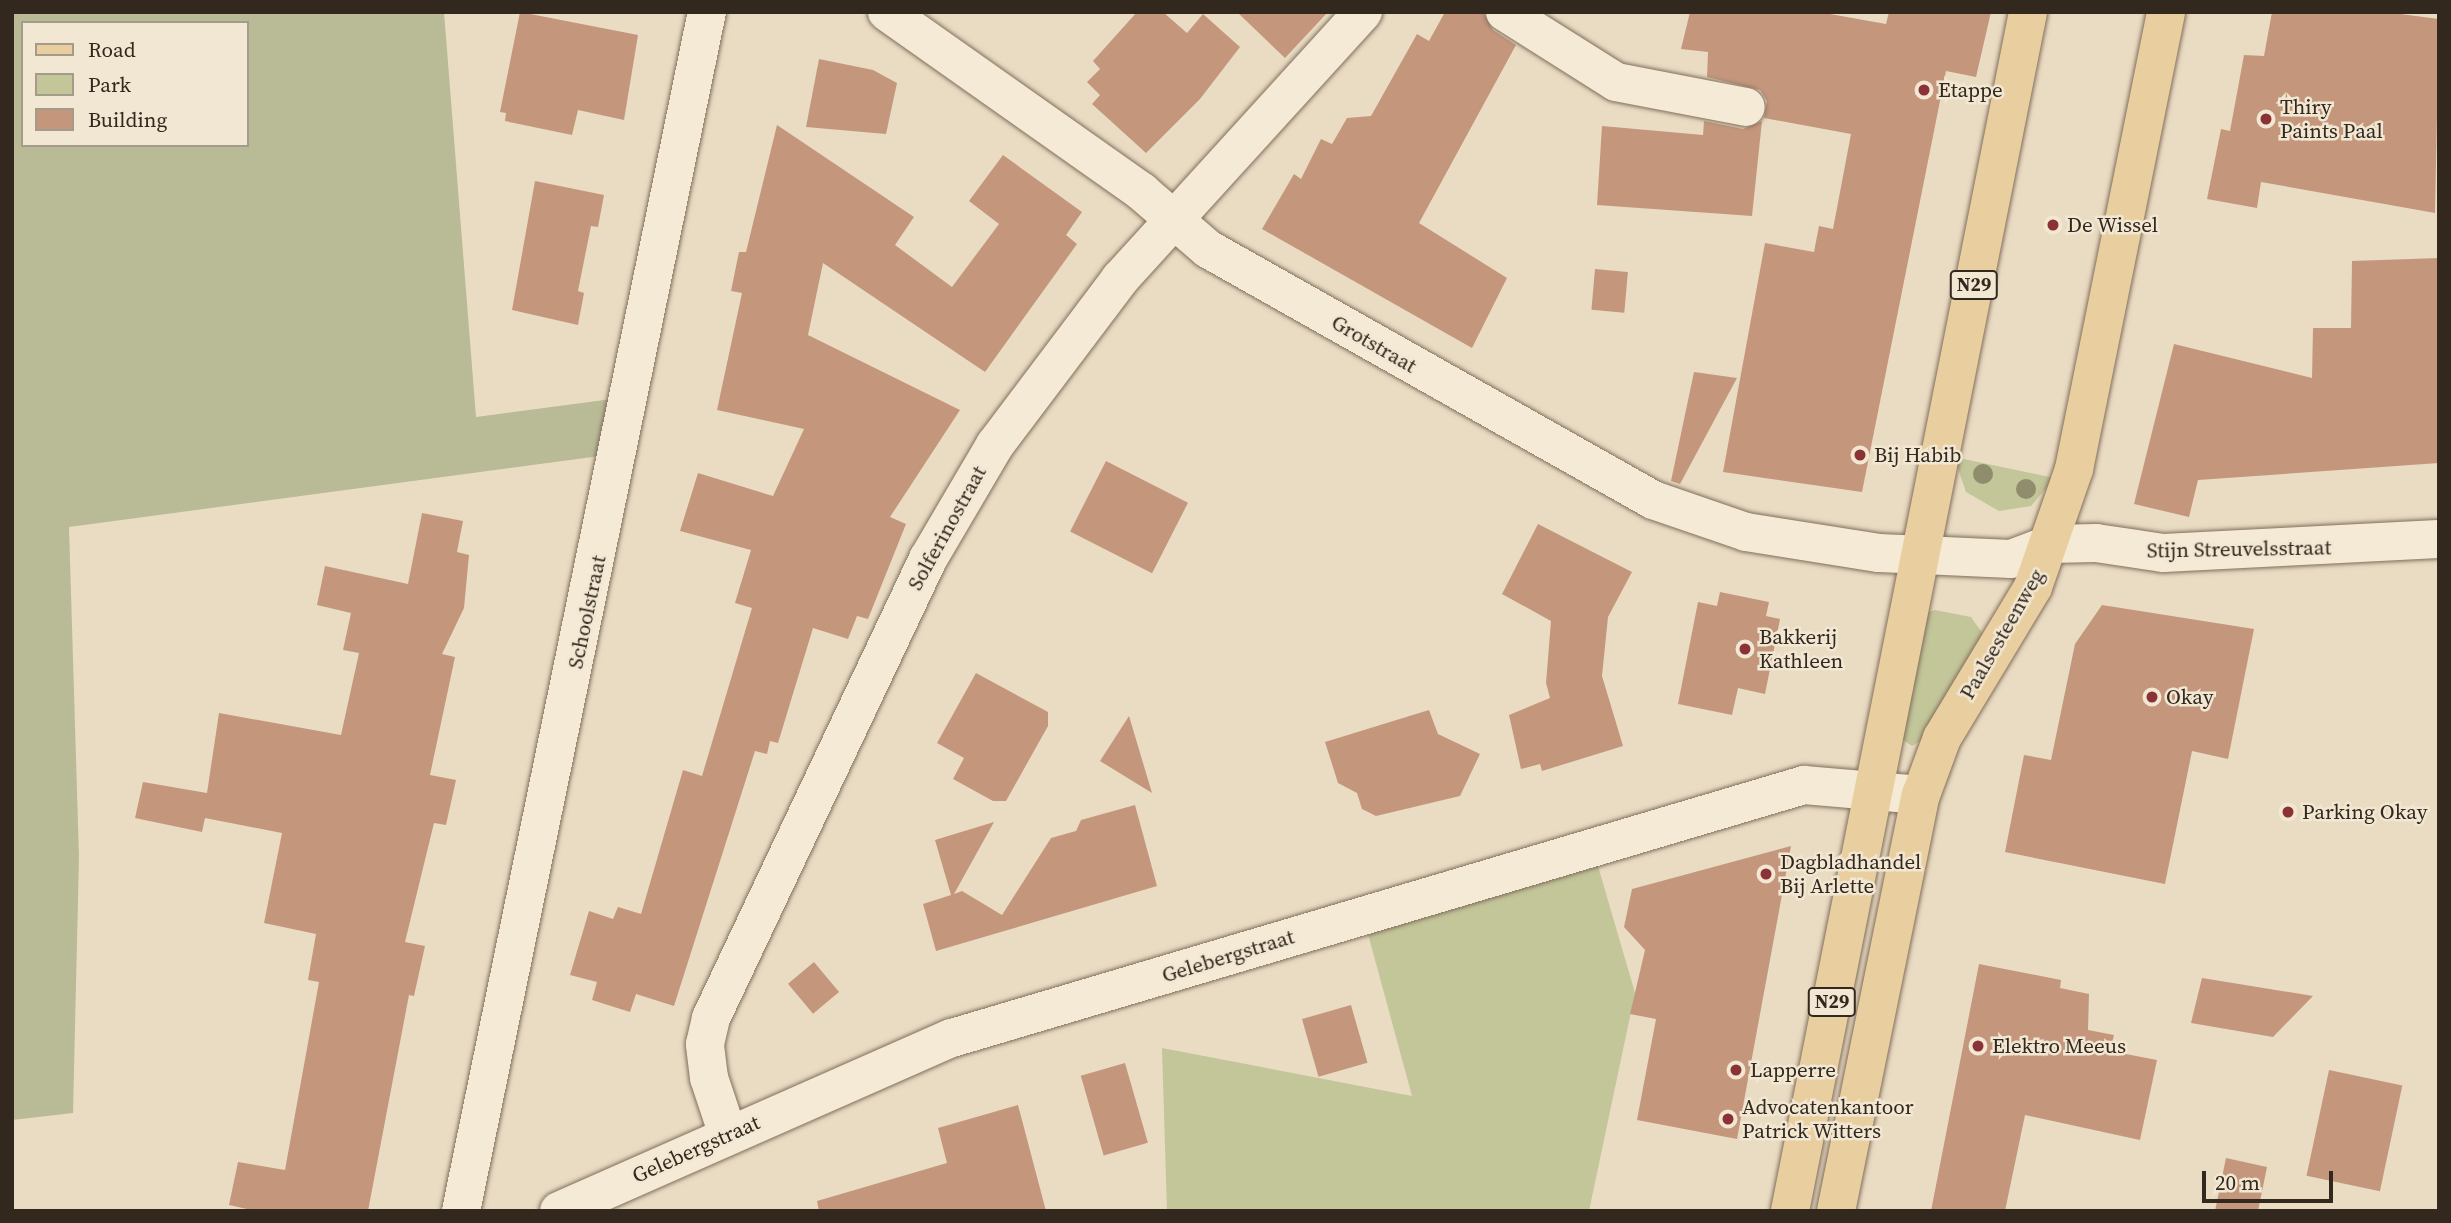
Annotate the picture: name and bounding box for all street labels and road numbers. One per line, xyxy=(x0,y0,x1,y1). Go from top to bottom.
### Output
road number: N29 xyxy=(1950,270,1998,300)
street label: Grotstraat xyxy=(1327,310,1421,378)
street label: Solferinostraat xyxy=(902,461,992,595)
street label: Stijn Streuvelsstraat xyxy=(2147,535,2331,563)
street label: Schoolstraat xyxy=(563,553,611,671)
street label: Paalsesteenweg xyxy=(1954,564,2050,704)
street label: Gelebergstraat xyxy=(1159,924,1297,988)
road number: N29 xyxy=(1808,986,1856,1018)
street label: Gelebergstraat xyxy=(628,1110,764,1188)

